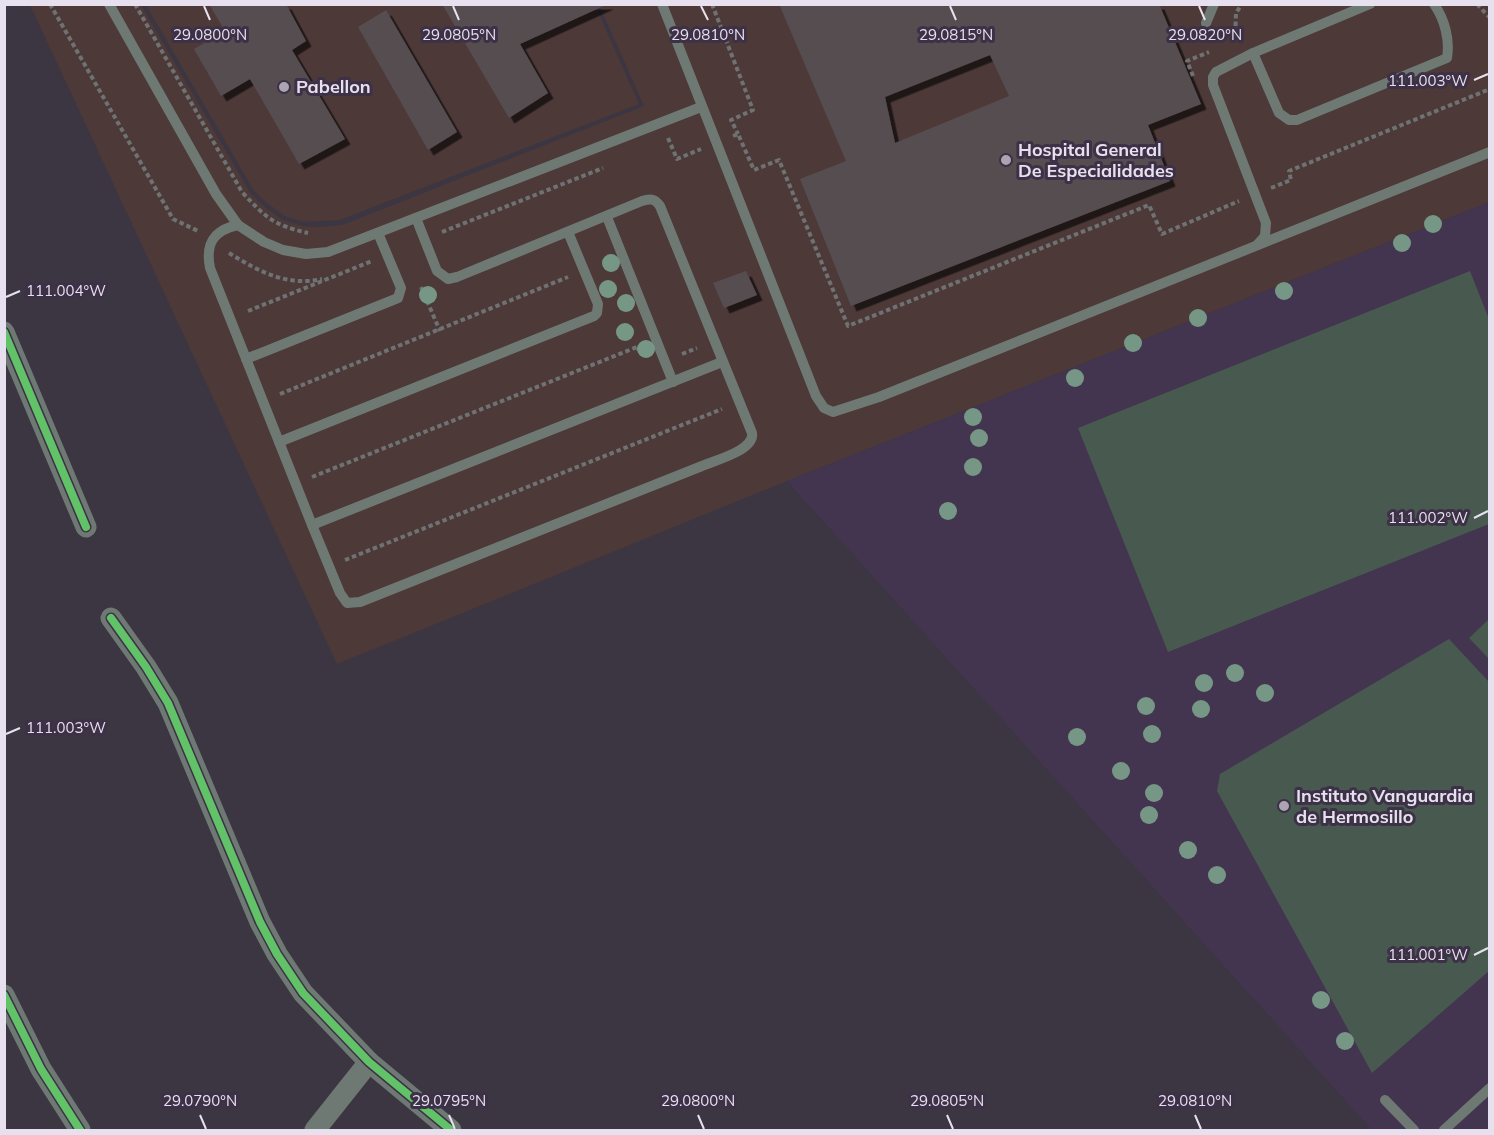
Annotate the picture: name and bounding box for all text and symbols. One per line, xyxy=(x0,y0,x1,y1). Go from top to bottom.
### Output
text: 29.0800°N xyxy=(173,25,247,44)
text: 29.0805°N xyxy=(422,25,496,44)
text: 29.0810°N xyxy=(671,25,745,44)
text: 29.0815°N xyxy=(919,25,993,44)
text: 29.0820°N xyxy=(1168,25,1242,44)
text: 111.003°W xyxy=(1388,71,1468,90)
place label: Pabellon xyxy=(296,75,371,98)
marker: Pabellon xyxy=(277,80,291,94)
place label: Hospital General De Especialidades xyxy=(1018,138,1174,182)
marker: Hospital General De Especialidades xyxy=(999,153,1013,167)
text: 111.004°W xyxy=(26,281,106,300)
text: 111.002°W xyxy=(1388,508,1468,527)
text: 111.003°W xyxy=(26,718,106,737)
place label: Instituto Vanguardia de Hermosillo xyxy=(1296,784,1473,828)
marker: Instituto Vanguardia de Hermosillo xyxy=(1277,799,1291,813)
text: 111.001°W xyxy=(1388,945,1468,964)
text: 29.0790°N xyxy=(163,1091,237,1110)
text: 29.0795°N xyxy=(412,1091,486,1110)
text: 29.0800°N xyxy=(661,1091,735,1110)
text: 29.0805°N xyxy=(910,1091,984,1110)
text: 29.0810°N xyxy=(1158,1091,1232,1110)

